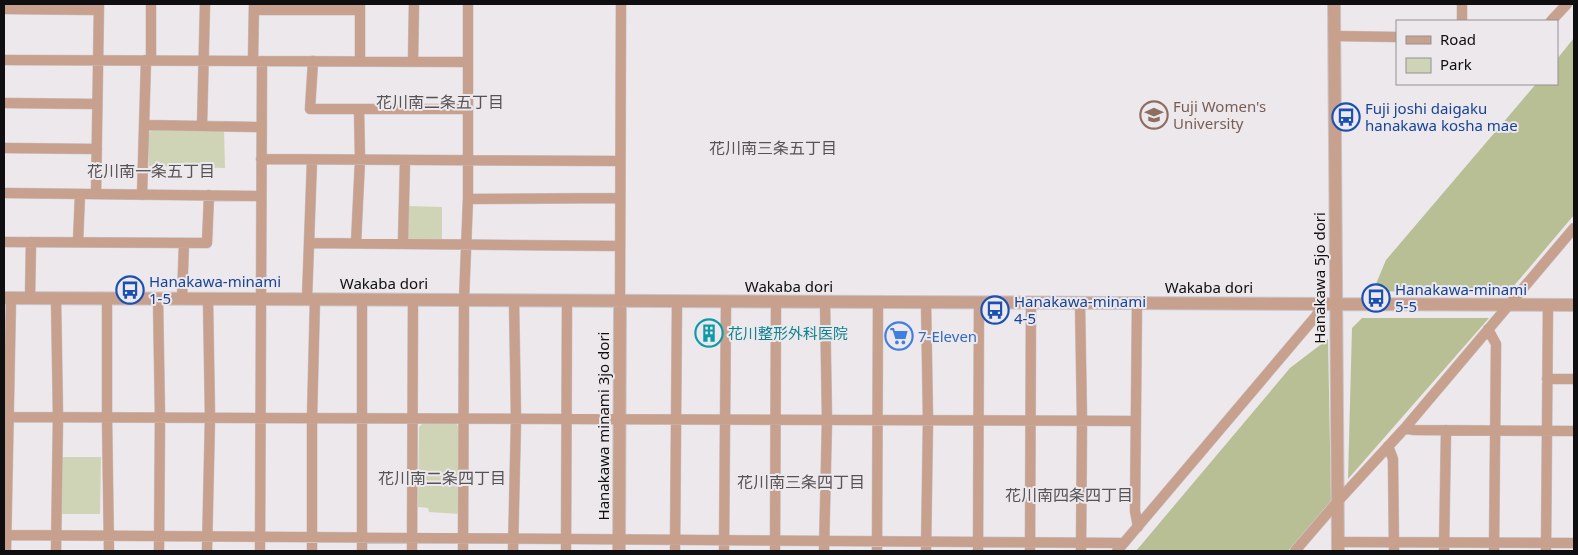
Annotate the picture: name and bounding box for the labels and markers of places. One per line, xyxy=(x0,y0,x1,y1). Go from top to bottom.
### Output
place label: Fuji Women's University xyxy=(1173,96,1266,133)
place label: Fuji joshi daigaku hanakawa kosha mae xyxy=(1365,98,1518,135)
school or university icon: Fuji Women's University xyxy=(1139,100,1169,130)
bus stop icon: Fuji joshi daigaku hanakawa kosha mae xyxy=(1331,102,1361,132)
place label: Hanakawa-minami 1-5 xyxy=(149,271,281,308)
bus stop icon: Hanakawa-minami 1-5 xyxy=(115,275,145,305)
place label: Hanakawa-minami 5-5 xyxy=(1395,279,1527,316)
bus stop icon: Hanakawa-minami 5-5 xyxy=(1361,283,1391,313)
place label: Hanakawa-minami 4-5 xyxy=(1014,291,1146,328)
bus stop icon: Hanakawa-minami 4-5 xyxy=(980,295,1010,325)
building icon: 花川整形外科医院 xyxy=(694,318,724,348)
supermarket icon: 7-Eleven xyxy=(884,321,914,351)
place label: 花川整形外科医院 xyxy=(728,323,848,343)
place label: 7-Eleven xyxy=(918,326,977,346)

